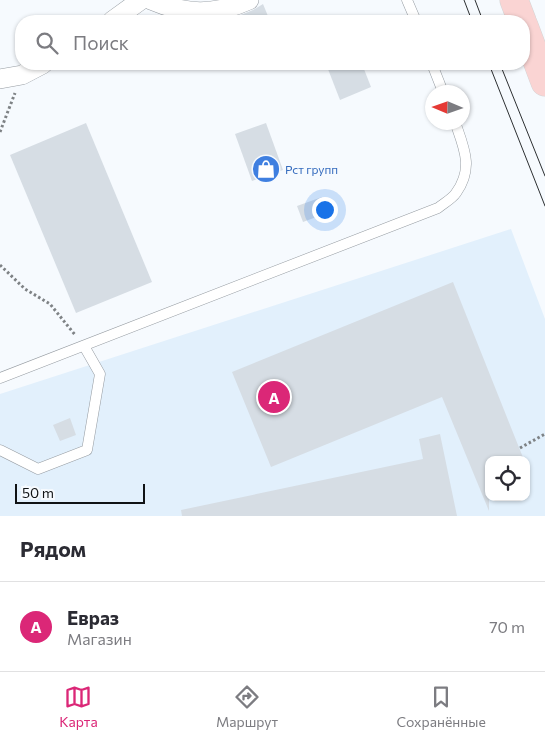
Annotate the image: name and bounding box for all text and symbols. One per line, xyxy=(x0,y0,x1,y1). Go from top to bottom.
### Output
search box xyxy=(15,15,530,70)
icon: search xyxy=(33,29,61,57)
text: Поиск xyxy=(73,31,129,54)
north arrow xyxy=(425,85,470,130)
shop icon: Рст групп xyxy=(251,154,281,184)
place label: Рст групп xyxy=(285,162,338,176)
your location xyxy=(312,197,338,223)
pin: A xyxy=(258,378,290,416)
map controls xyxy=(485,456,530,501)
button: locate xyxy=(485,456,530,501)
scale bar xyxy=(15,481,145,504)
text: 50 m xyxy=(22,484,54,501)
text: Рядом xyxy=(20,536,86,561)
text: Евраз xyxy=(67,606,119,629)
text: A xyxy=(30,617,42,636)
text: 70 m xyxy=(489,617,525,636)
text: Магазин xyxy=(67,629,132,648)
tab: Карта xyxy=(59,683,98,730)
tab: Маршрут xyxy=(216,683,278,730)
tab: Сохранённые xyxy=(396,683,486,730)

